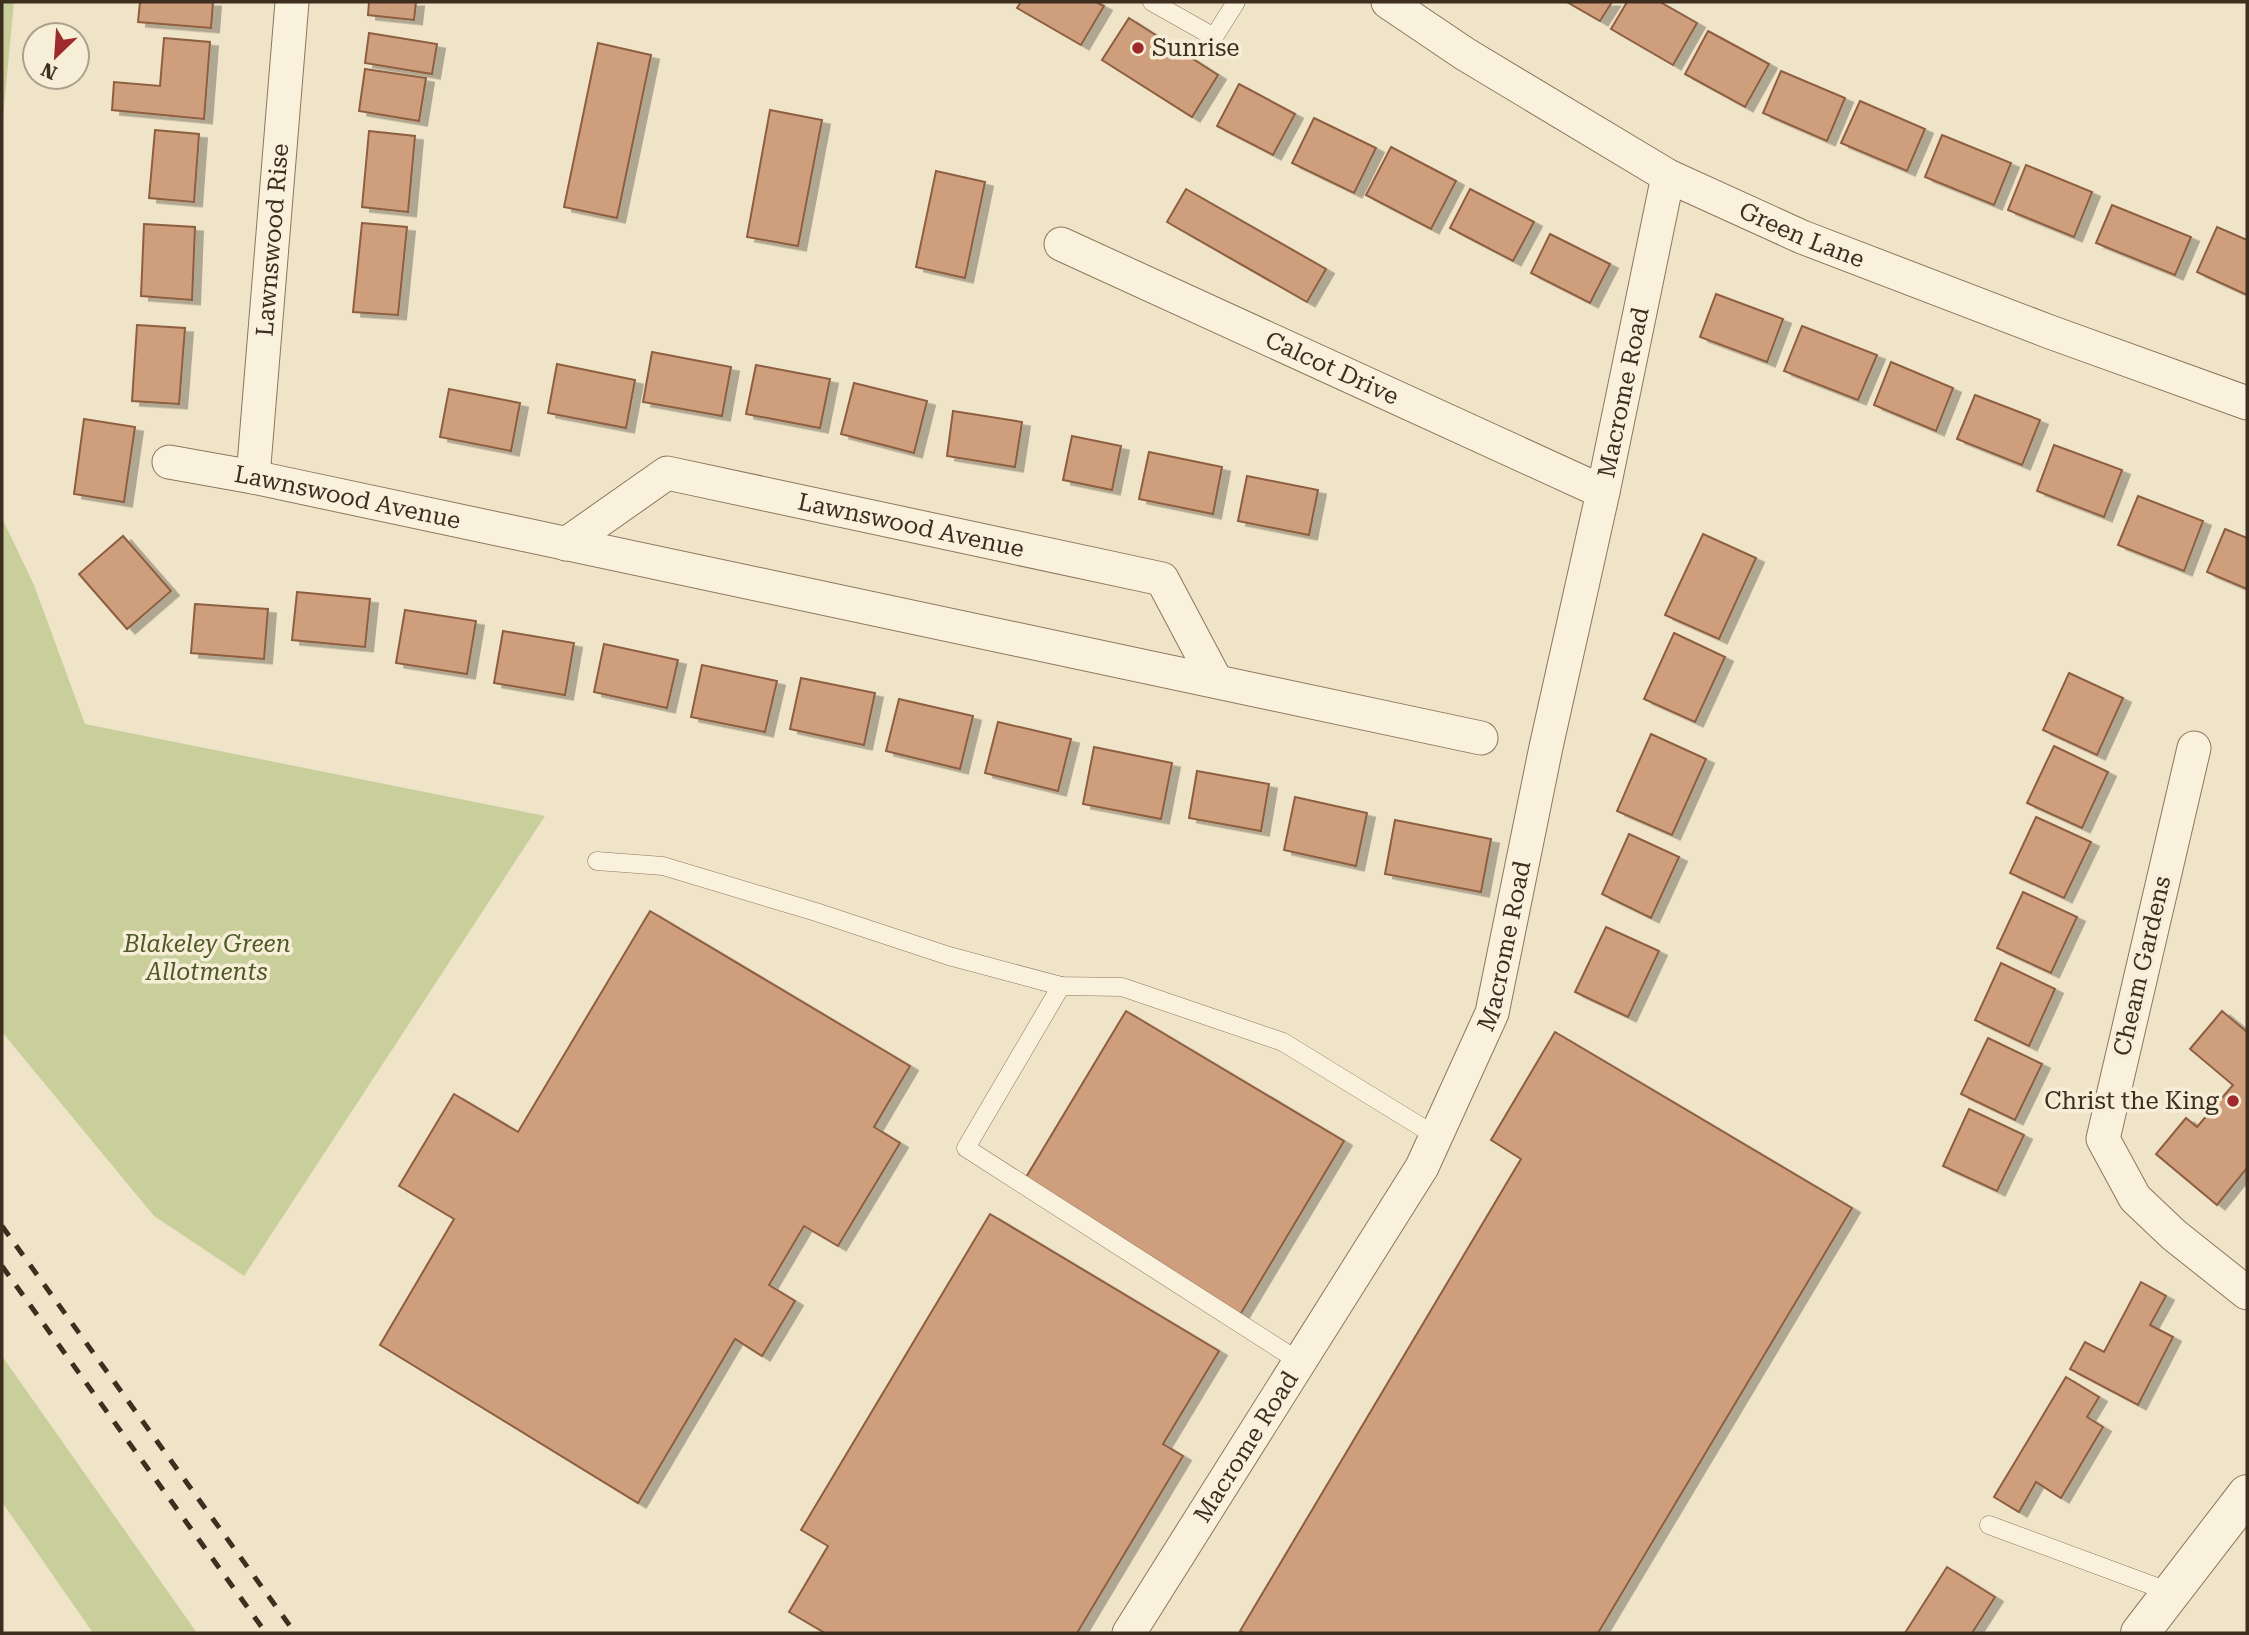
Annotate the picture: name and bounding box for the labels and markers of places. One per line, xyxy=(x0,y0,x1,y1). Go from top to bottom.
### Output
place label: Sunrise xyxy=(1152,34,1240,62)
marker: Sunrise xyxy=(1130,40,1146,56)
place label: Christ the King xyxy=(2044,1087,2219,1115)
marker: Christ the King xyxy=(2225,1093,2241,1109)

